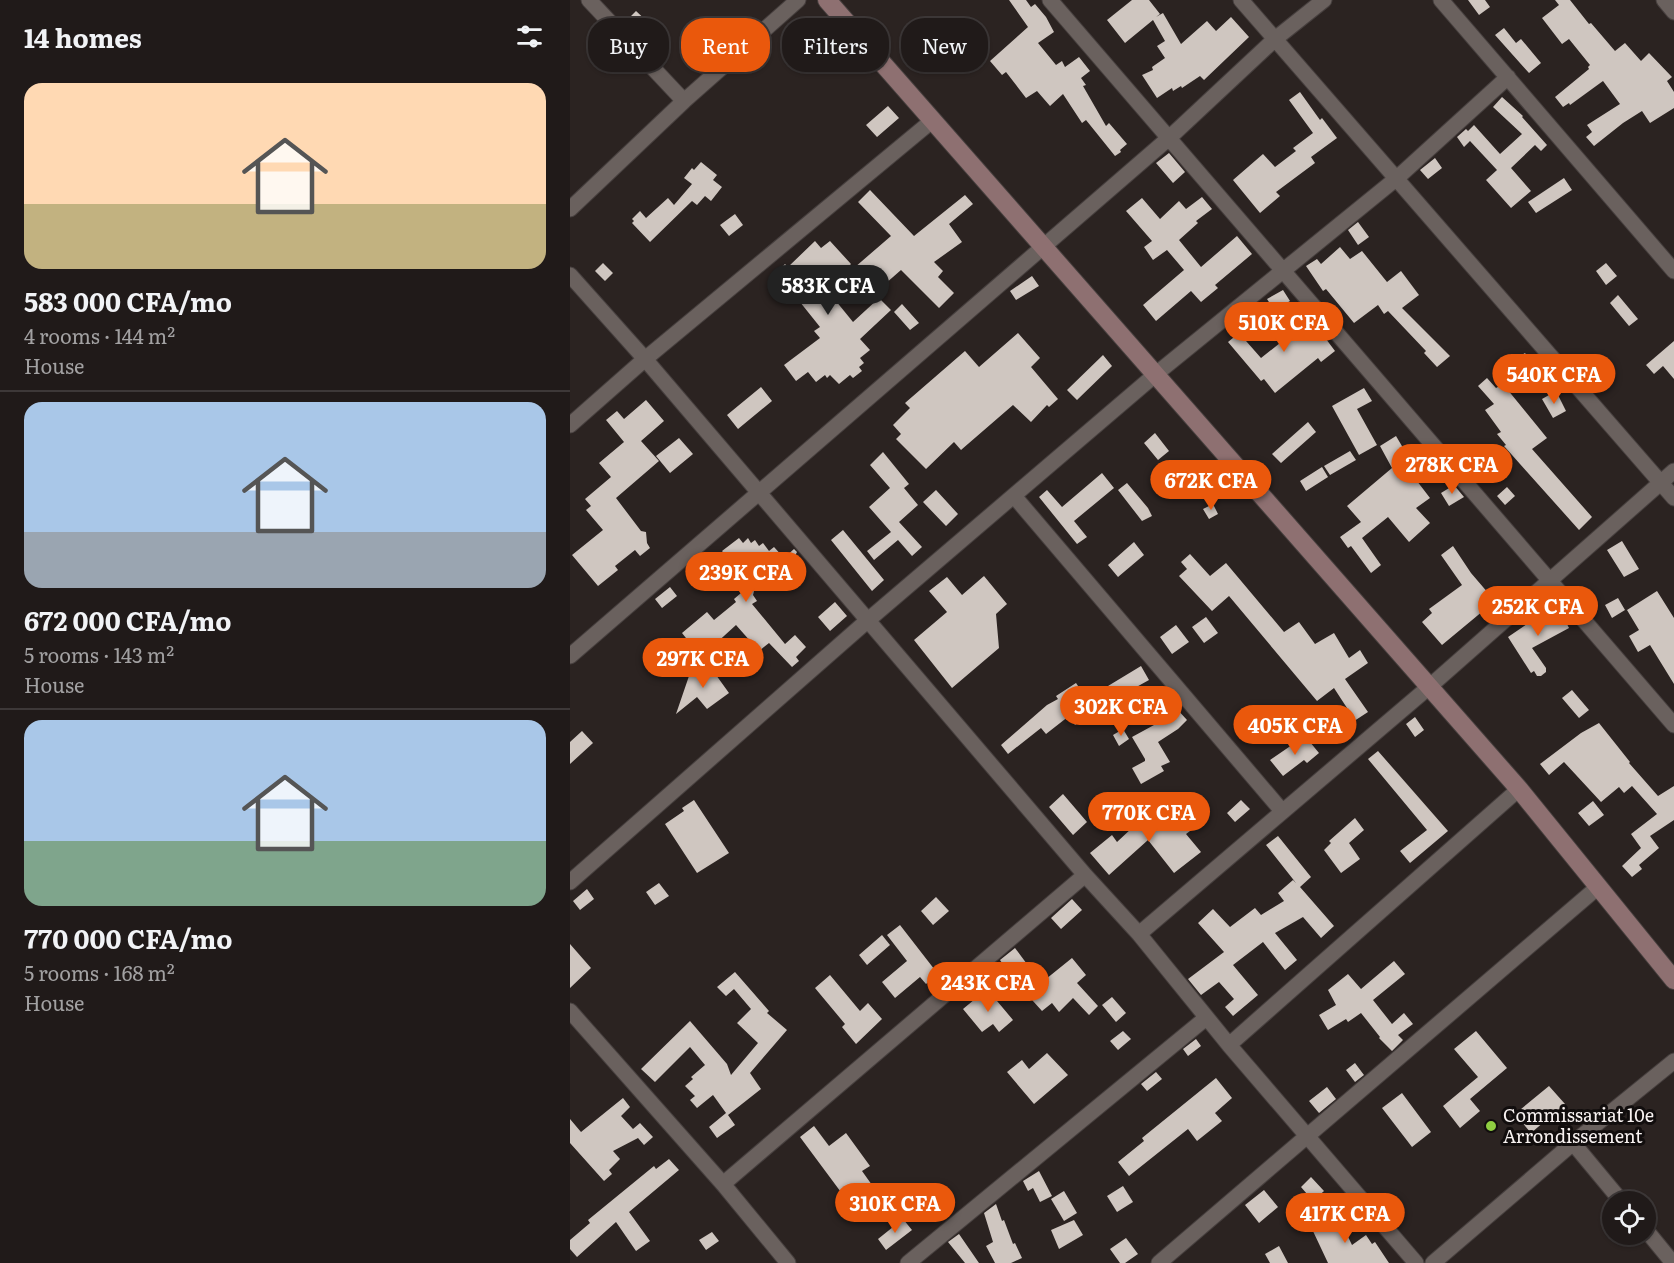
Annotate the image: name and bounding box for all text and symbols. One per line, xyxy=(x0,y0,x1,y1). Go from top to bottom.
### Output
text: 14 homes xyxy=(24,17,142,56)
chip: Buy xyxy=(588,18,669,72)
chip: Rent xyxy=(681,18,770,72)
chip: Filters xyxy=(782,18,889,72)
chip: New xyxy=(901,18,988,72)
icon: filters xyxy=(513,20,546,53)
icon: home xyxy=(231,122,339,230)
pin: 583K CFA xyxy=(766,265,890,316)
text: 583K CFA xyxy=(781,269,875,299)
text: 583 000 CFA/mo xyxy=(24,281,232,320)
pin: 510K CFA xyxy=(1222,302,1346,353)
text: 510K CFA xyxy=(1238,306,1330,336)
text: 4 rooms · 144 m² xyxy=(24,320,175,350)
text: House xyxy=(24,350,84,380)
pin: 540K CFA xyxy=(1492,354,1616,405)
text: 540K CFA xyxy=(1506,358,1602,388)
icon: home xyxy=(231,441,339,549)
pin: 278K CFA xyxy=(1390,444,1514,495)
text: 278K CFA xyxy=(1406,448,1498,478)
pin: 672K CFA xyxy=(1149,460,1273,511)
text: 672K CFA xyxy=(1164,464,1258,494)
pin: 239K CFA xyxy=(684,552,808,603)
text: 239K CFA xyxy=(699,556,793,586)
pin: 252K CFA xyxy=(1476,586,1600,637)
text: 252K CFA xyxy=(1492,590,1584,620)
text: 672 000 CFA/mo xyxy=(24,600,232,639)
pin: 297K CFA xyxy=(641,638,765,689)
text: 5 rooms · 143 m² xyxy=(24,639,174,669)
text: 297K CFA xyxy=(657,642,749,672)
text: House xyxy=(24,669,84,699)
pin: 302K CFA xyxy=(1059,686,1183,737)
text: 302K CFA xyxy=(1074,690,1168,720)
pin: 405K CFA xyxy=(1233,705,1357,756)
text: 405K CFA xyxy=(1247,709,1343,739)
icon: home xyxy=(231,759,339,867)
pin: 770K CFA xyxy=(1087,792,1211,843)
text: 770K CFA xyxy=(1102,796,1196,826)
text: 770 000 CFA/mo xyxy=(24,918,232,957)
text: 5 rooms · 168 m² xyxy=(24,957,175,987)
pin: 243K CFA xyxy=(926,962,1050,1013)
text: 243K CFA xyxy=(941,966,1035,996)
text: House xyxy=(24,987,84,1017)
place label: Commissariat 10e Arrondissement xyxy=(1503,1101,1654,1149)
marker: Commissariat 10e Arrondissement xyxy=(1484,1119,1498,1133)
pin: 310K CFA xyxy=(833,1183,957,1234)
text: 310K CFA xyxy=(849,1187,941,1217)
map controls xyxy=(1602,1191,1656,1245)
button: locate xyxy=(1602,1191,1656,1245)
pin: 417K CFA xyxy=(1283,1193,1407,1244)
text: 417K CFA xyxy=(1300,1197,1390,1227)

